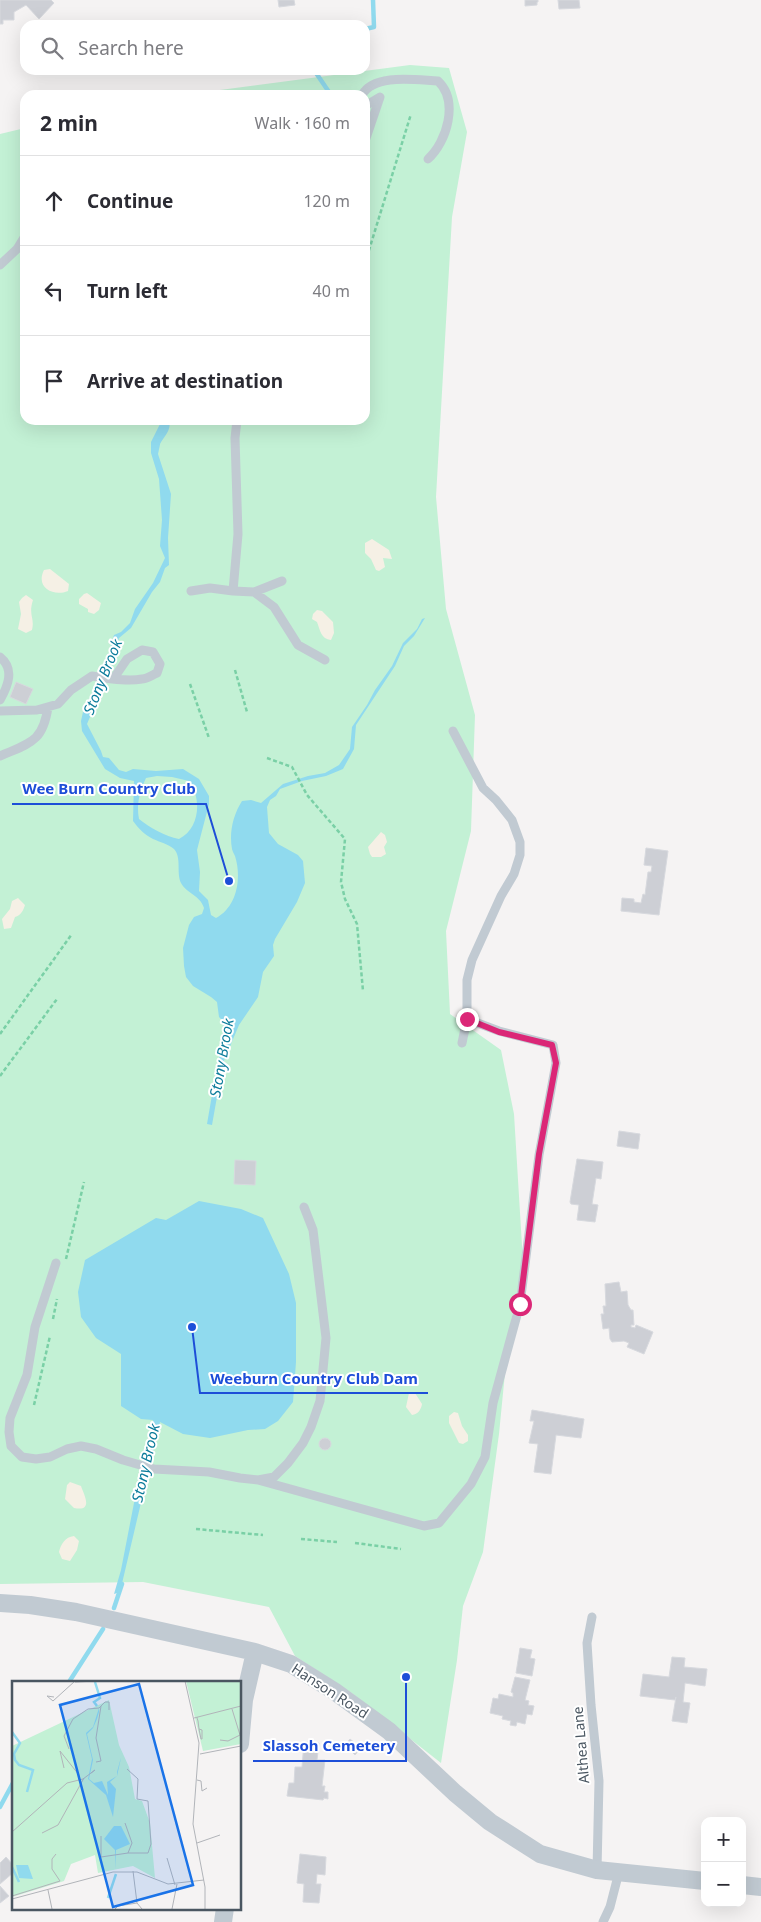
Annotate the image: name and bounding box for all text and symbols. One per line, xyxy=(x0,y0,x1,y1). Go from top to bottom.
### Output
search box xyxy=(20,20,370,75)
icon: search xyxy=(38,34,66,62)
text: Search here xyxy=(78,35,184,61)
text: 2 min xyxy=(40,109,98,137)
text: Walk · 160 m xyxy=(255,112,350,134)
icon: ahead xyxy=(40,187,68,215)
text: Continue xyxy=(87,188,173,214)
text: 120 m xyxy=(303,190,350,212)
icon: left xyxy=(40,277,68,305)
text: Turn left xyxy=(87,278,168,304)
text: 40 m xyxy=(313,280,350,302)
icon: arrive xyxy=(40,367,68,395)
text: Arrive at destination xyxy=(87,368,283,394)
water label: Stony Brook xyxy=(78,635,126,717)
callout: Wee Burn Country Club xyxy=(12,774,206,804)
text: Wee Burn Country Club xyxy=(22,778,196,798)
route end xyxy=(456,1008,479,1031)
water label: Stony Brook xyxy=(204,1016,238,1099)
route start xyxy=(509,1293,532,1316)
callout: Weeburn Country Club Dam xyxy=(200,1363,428,1393)
text: Weeburn Country Club Dam xyxy=(210,1368,418,1388)
water label: Stony Brook xyxy=(126,1421,164,1504)
street label: Hanson Road xyxy=(288,1659,372,1723)
inset map xyxy=(12,1681,241,1910)
street label: Althea Lane xyxy=(568,1706,593,1784)
callout: Slassoh Cemetery xyxy=(253,1731,406,1761)
text: Slassoh Cemetery xyxy=(263,1735,396,1755)
map controls xyxy=(701,1817,746,1907)
button: + xyxy=(701,1817,746,1862)
button: − xyxy=(701,1862,746,1907)

